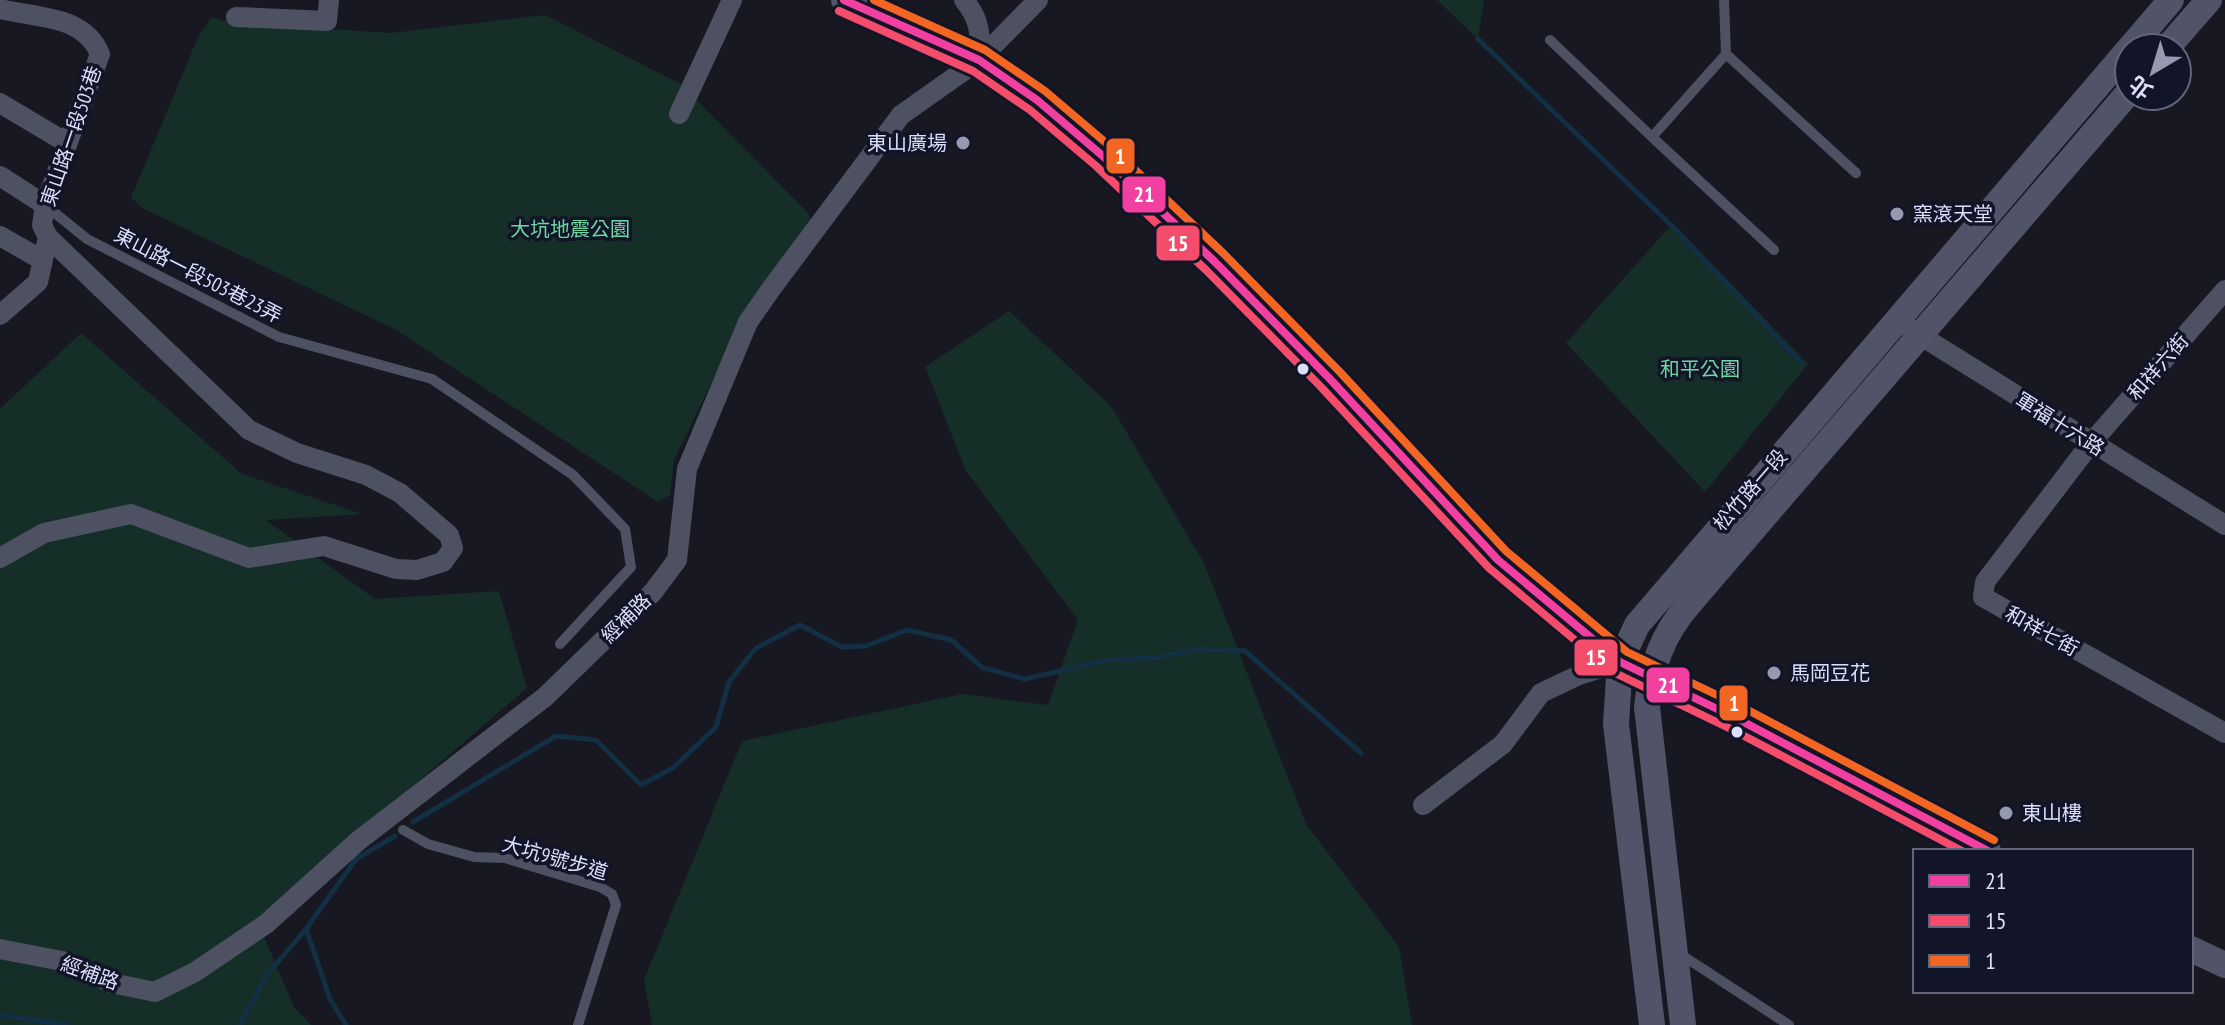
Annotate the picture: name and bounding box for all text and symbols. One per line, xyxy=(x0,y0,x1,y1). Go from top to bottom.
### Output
north arrow xyxy=(2113,32,2193,112)
street label: 東山路一段503巷 xyxy=(35,62,107,210)
text: 北 xyxy=(2123,70,2158,106)
place label: 東山廣場 xyxy=(867,130,947,156)
marker: 東山廣場 xyxy=(954,134,972,152)
line badge: 1 xyxy=(1105,137,1136,175)
text: 1 xyxy=(1115,142,1125,170)
line badge: 21 xyxy=(1121,175,1167,214)
text: 21 xyxy=(1133,180,1155,208)
place label: 窯滾天堂 xyxy=(1913,201,1993,227)
marker: 窯滾天堂 xyxy=(1888,205,1906,223)
park label: 大坑地震公園 xyxy=(510,216,630,242)
street label: 東山路一段503巷23弄 xyxy=(110,221,286,329)
line badge: 15 xyxy=(1155,224,1201,262)
text: 15 xyxy=(1167,229,1189,257)
street label: 和祥六街 xyxy=(2122,328,2194,406)
park label: 和平公園 xyxy=(1660,356,1740,382)
unlabelled marker xyxy=(1295,361,1311,377)
street label: 軍福十六路 xyxy=(2011,386,2109,462)
street label: 松竹路一段 xyxy=(1707,444,1793,536)
street label: 經補路 xyxy=(596,588,656,648)
street label: 和祥七街 xyxy=(2001,600,2083,662)
line badge: 15 xyxy=(1573,638,1619,677)
text: 15 xyxy=(1585,643,1607,671)
place label: 馬岡豆花 xyxy=(1790,660,1870,686)
marker: 馬岡豆花 xyxy=(1765,664,1783,682)
line badge: 21 xyxy=(1645,666,1691,704)
text: 21 xyxy=(1657,671,1679,699)
line badge: 1 xyxy=(1718,684,1749,722)
text: 1 xyxy=(1729,689,1739,717)
unlabelled marker xyxy=(1729,724,1745,740)
place label: 東山樓 xyxy=(2022,800,2082,826)
marker: 東山樓 xyxy=(1997,804,2015,822)
street label: 大坑9號步道 xyxy=(499,830,611,886)
legend xyxy=(1913,849,2193,993)
text: 21 xyxy=(1985,865,2007,896)
text: 15 xyxy=(1985,905,2007,936)
text: 1 xyxy=(1985,945,1996,976)
street label: 經補路 xyxy=(57,951,123,995)

